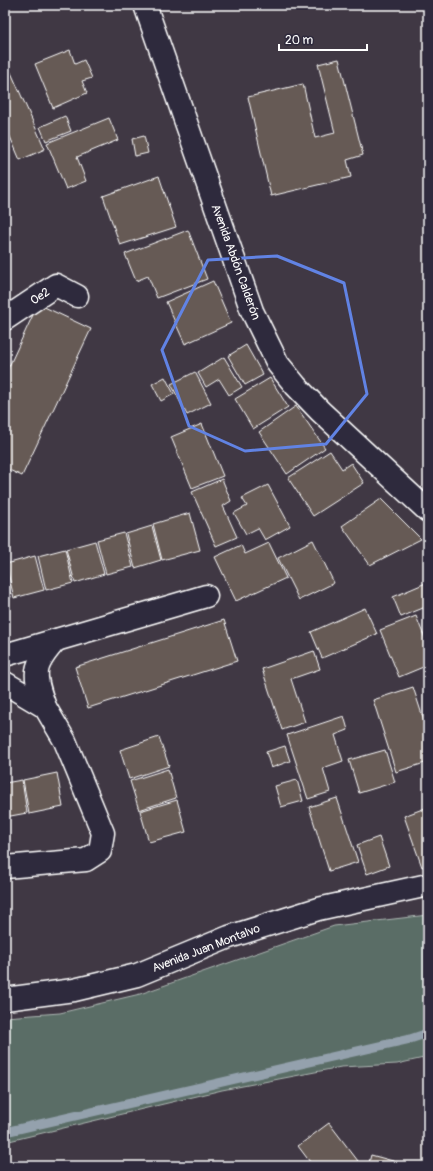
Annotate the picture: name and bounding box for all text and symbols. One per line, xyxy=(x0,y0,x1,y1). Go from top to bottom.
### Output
scale bar xyxy=(279,26,367,52)
text: 20 m xyxy=(285,33,314,48)
street label: Avenida Abdón Calderón xyxy=(208,202,264,322)
street label: Oe2 xyxy=(28,284,53,308)
street label: Avenida Juan Montalvo xyxy=(150,921,263,976)

